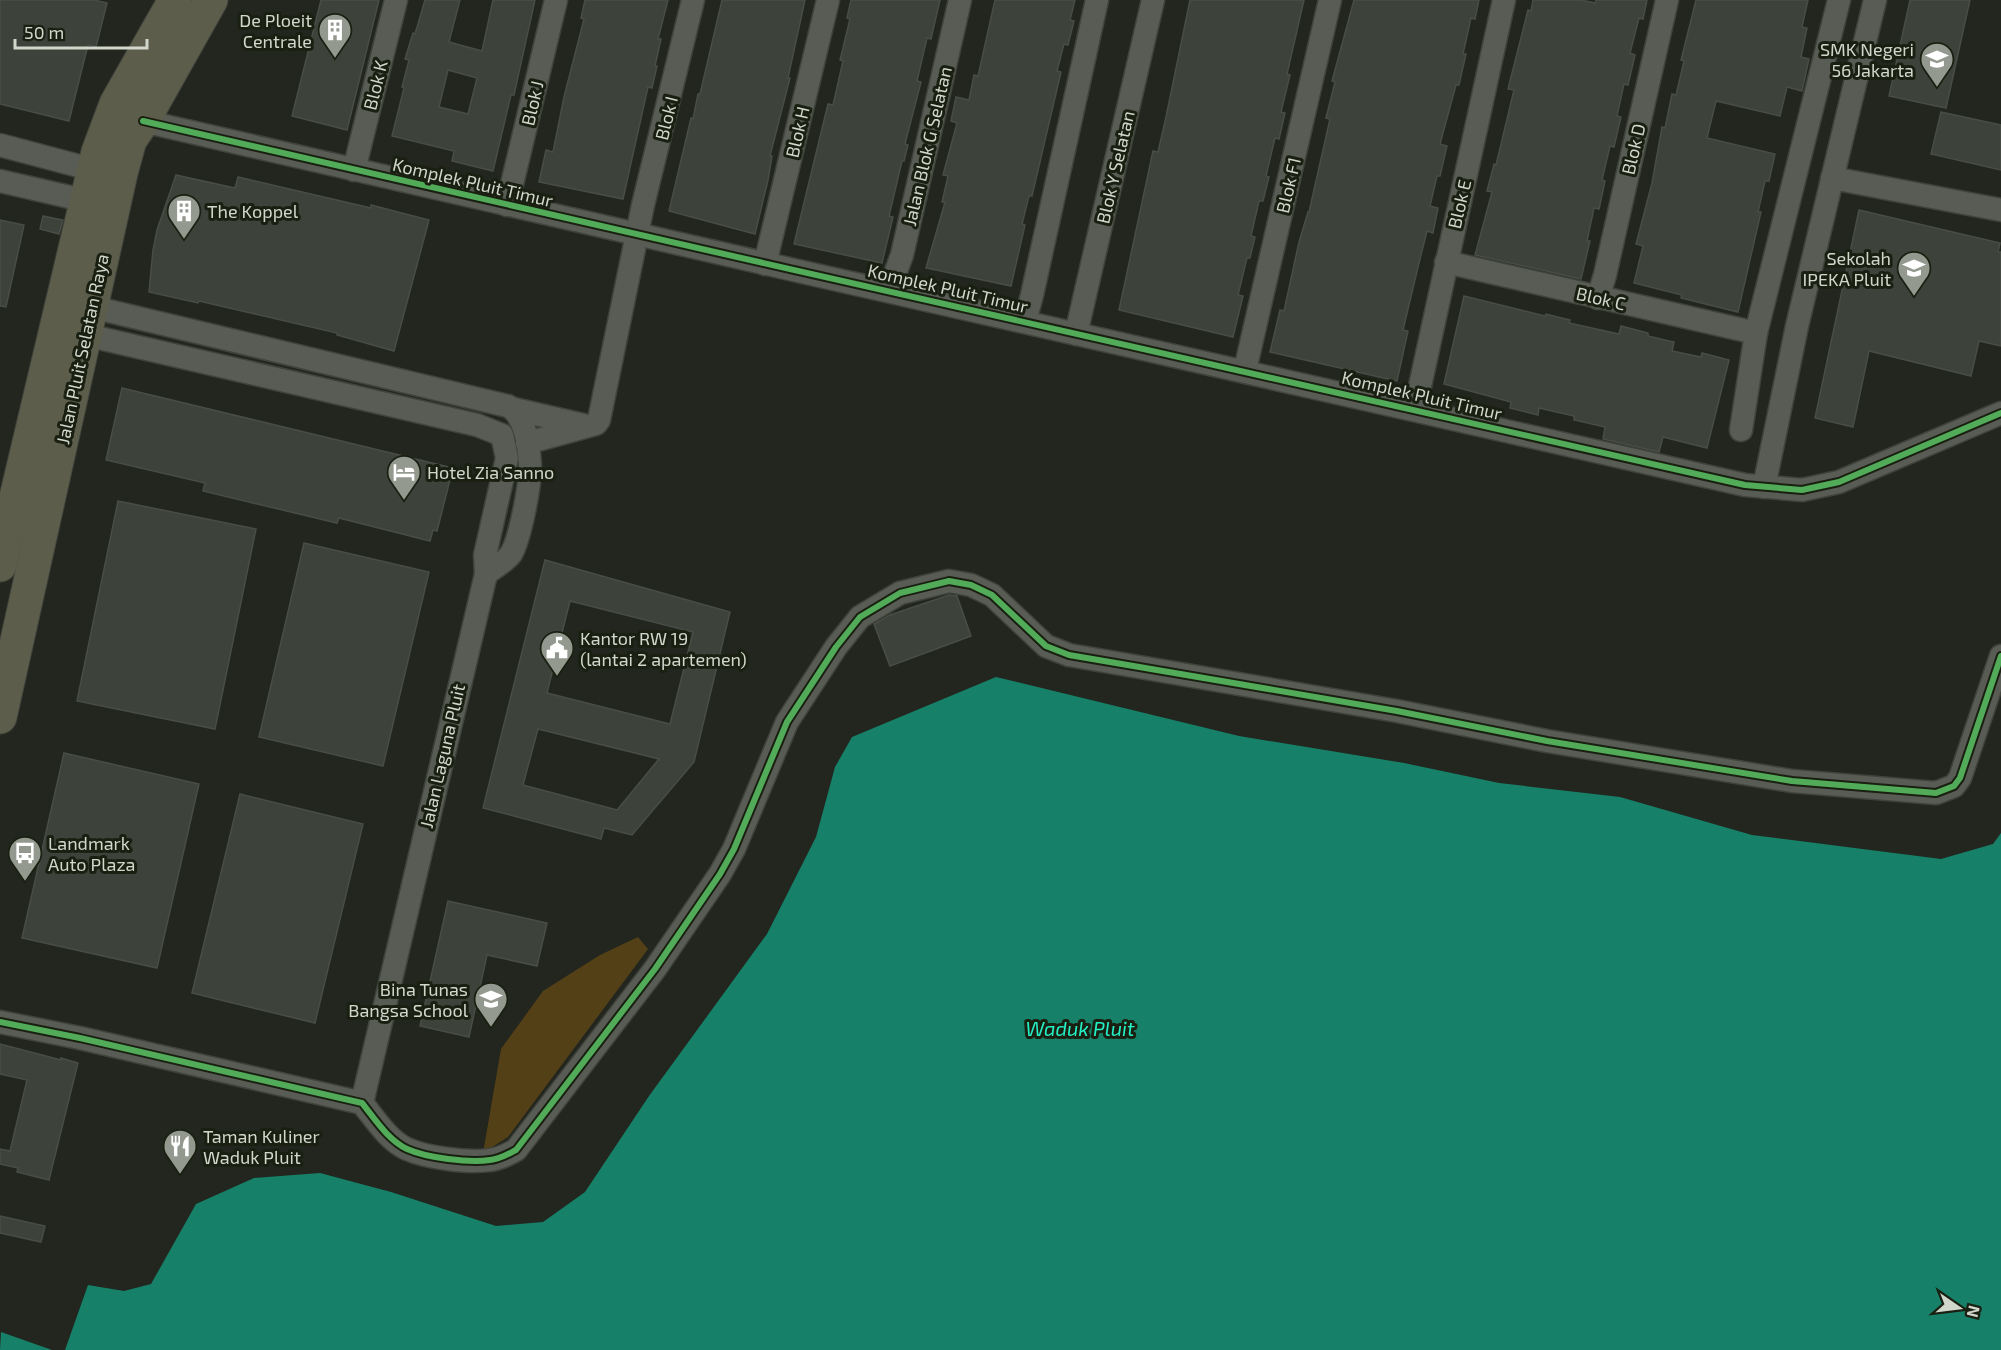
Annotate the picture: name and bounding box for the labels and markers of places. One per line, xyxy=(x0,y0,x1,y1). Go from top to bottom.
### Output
place label: De Ploeit Centrale xyxy=(239,9,312,52)
building icon: De Ploeit Centrale xyxy=(317,12,353,59)
place label: SMK Negeri 56 Jakarta xyxy=(1820,38,1914,81)
school or university icon: SMK Negeri 56 Jakarta xyxy=(1919,41,1955,88)
building icon: The Koppel xyxy=(166,193,202,240)
place label: The Koppel xyxy=(207,200,299,222)
place label: Sekolah IPEKA Pluit xyxy=(1803,247,1891,290)
school or university icon: Sekolah IPEKA Pluit xyxy=(1896,250,1932,297)
hotel icon: Hotel Zia Sanno xyxy=(386,454,422,501)
place label: Hotel Zia Sanno xyxy=(427,461,554,483)
place label: Kantor RW 19 (lantai 2 apartemen) xyxy=(580,627,747,670)
public building icon: Kantor RW 19 (lantai 2 apartemen) xyxy=(539,630,575,677)
place label: Landmark Auto Plaza xyxy=(48,832,135,875)
bus stop icon: Landmark Auto Plaza xyxy=(7,835,43,882)
place label: Bina Tunas Bangsa School xyxy=(348,978,469,1021)
school or university icon: Bina Tunas Bangsa School xyxy=(473,981,509,1028)
place label: Taman Kuliner Waduk Pluit xyxy=(203,1125,320,1168)
restaurant icon: Taman Kuliner Waduk Pluit xyxy=(162,1128,198,1175)

